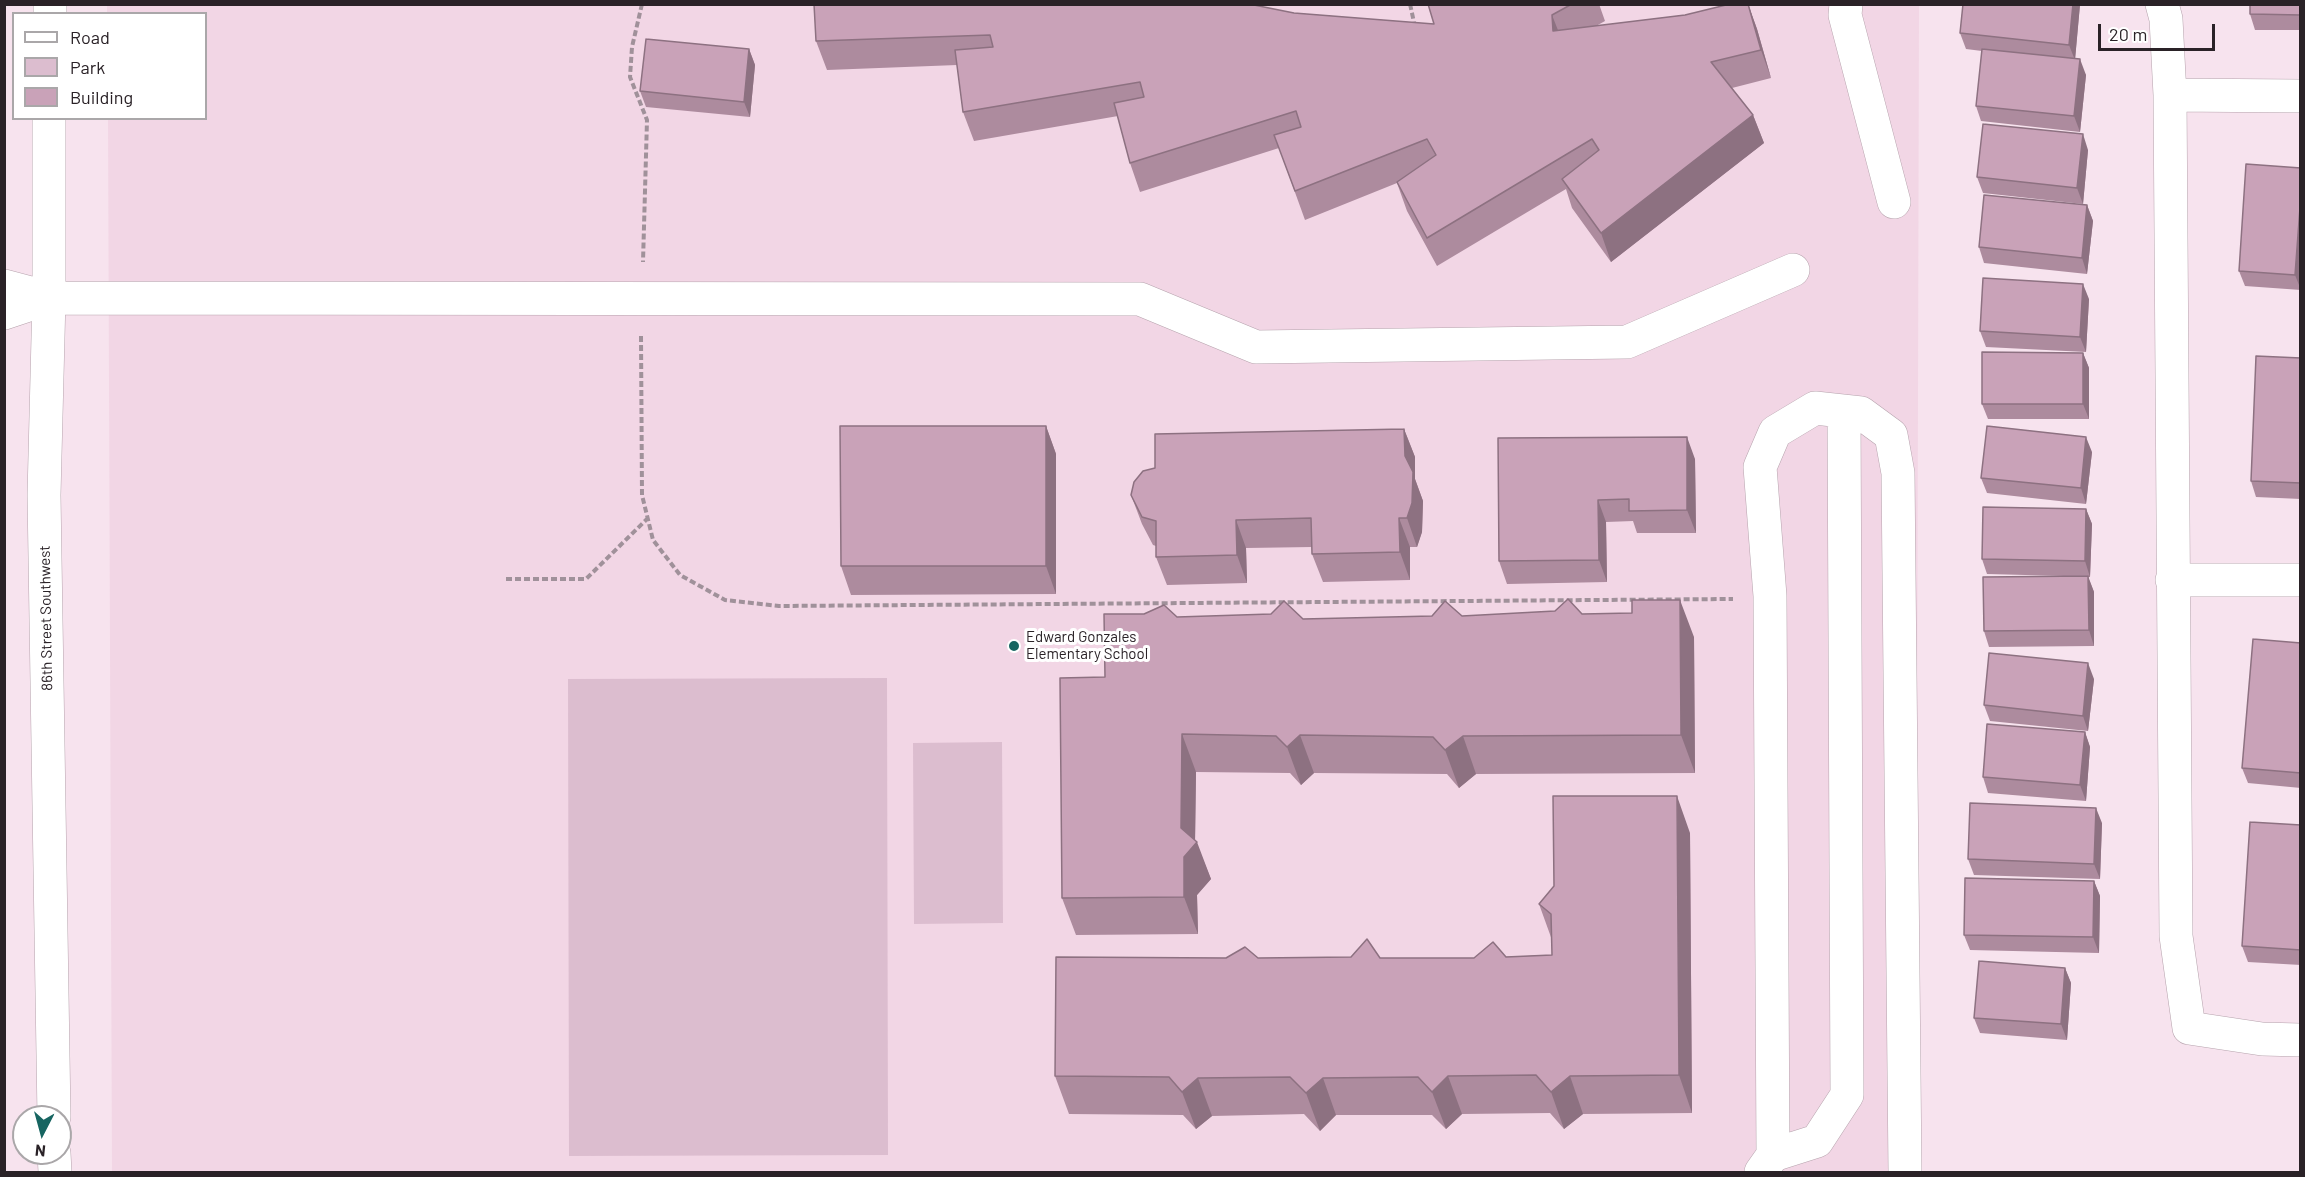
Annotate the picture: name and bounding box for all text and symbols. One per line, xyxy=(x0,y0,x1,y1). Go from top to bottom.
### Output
legend xyxy=(12,12,207,120)
scale bar xyxy=(2101,12,2218,50)
text: 20 m xyxy=(2109,23,2147,45)
text: Road xyxy=(70,26,110,48)
text: Park xyxy=(70,56,105,78)
text: Building xyxy=(70,86,133,108)
street label: 86th Street Southwest xyxy=(36,545,56,691)
place label: Edward Gonzales Elementary School xyxy=(1026,628,1148,663)
marker: Edward Gonzales Elementary School xyxy=(1007,639,1021,653)
north arrow xyxy=(12,1105,72,1165)
text: N xyxy=(34,1141,47,1161)

